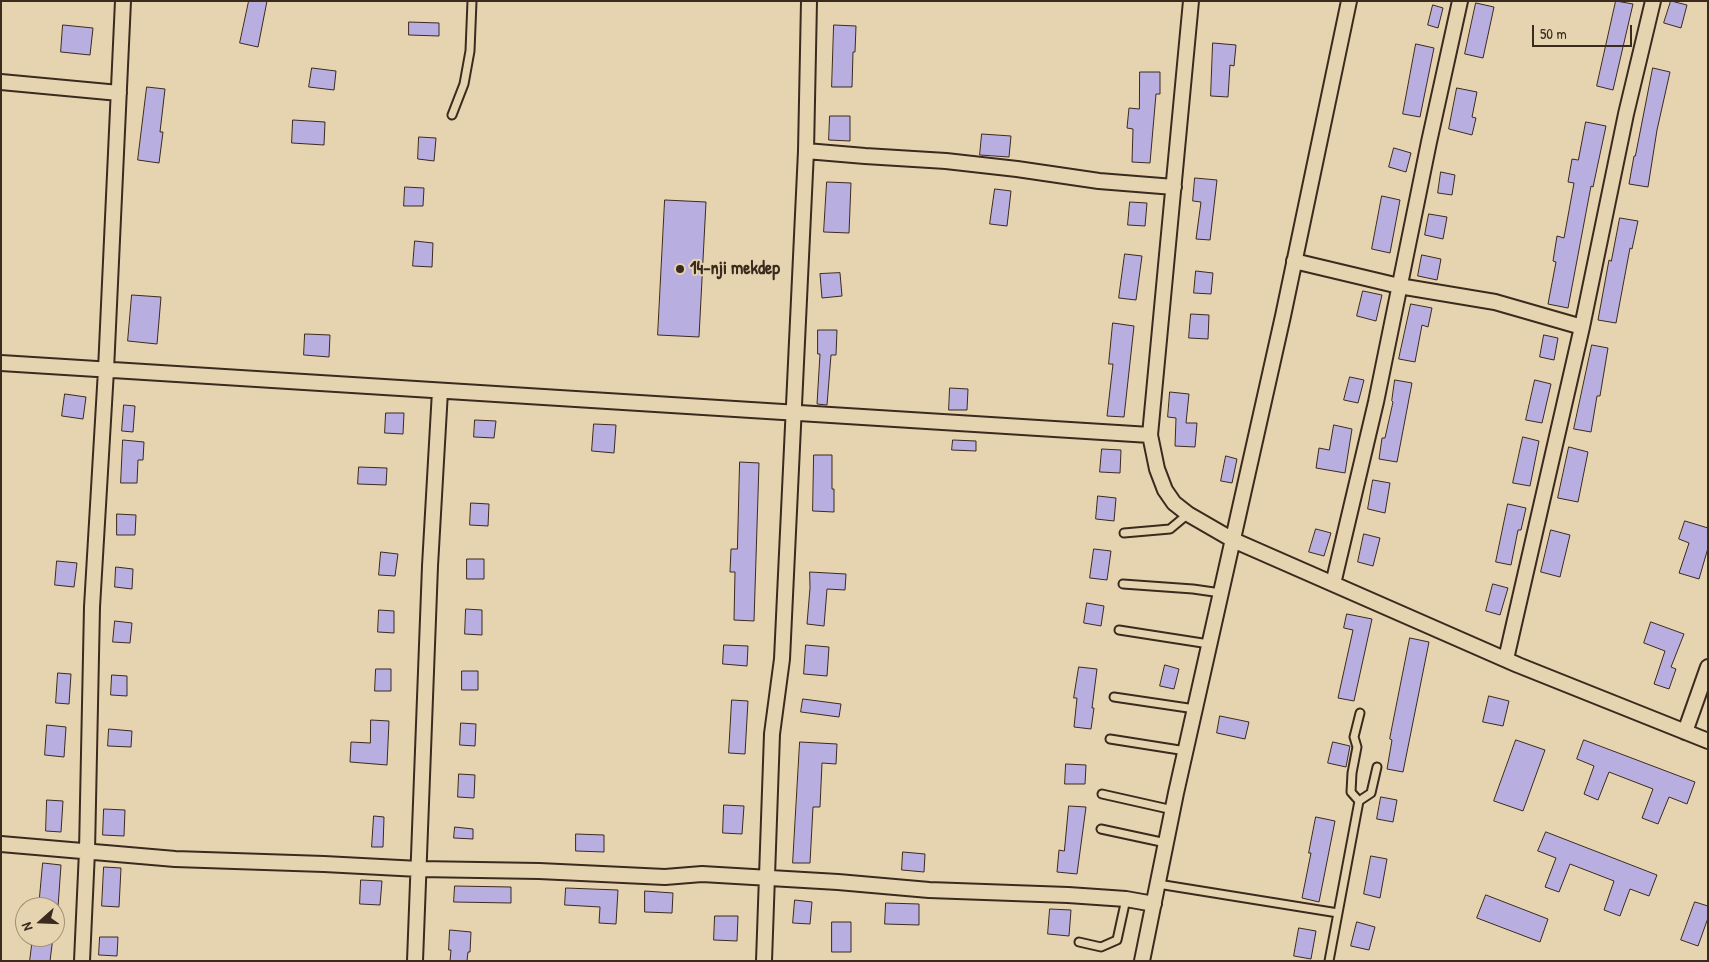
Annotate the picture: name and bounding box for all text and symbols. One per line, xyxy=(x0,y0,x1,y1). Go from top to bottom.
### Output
scale bar xyxy=(1534,15,1634,47)
text: 50 m xyxy=(1540,23,1567,44)
place label: 14-nji mekdep xyxy=(690,258,780,280)
marker: 14-nji mekdep xyxy=(674,263,686,275)
north arrow xyxy=(15,897,65,947)
text: N xyxy=(16,920,37,934)

